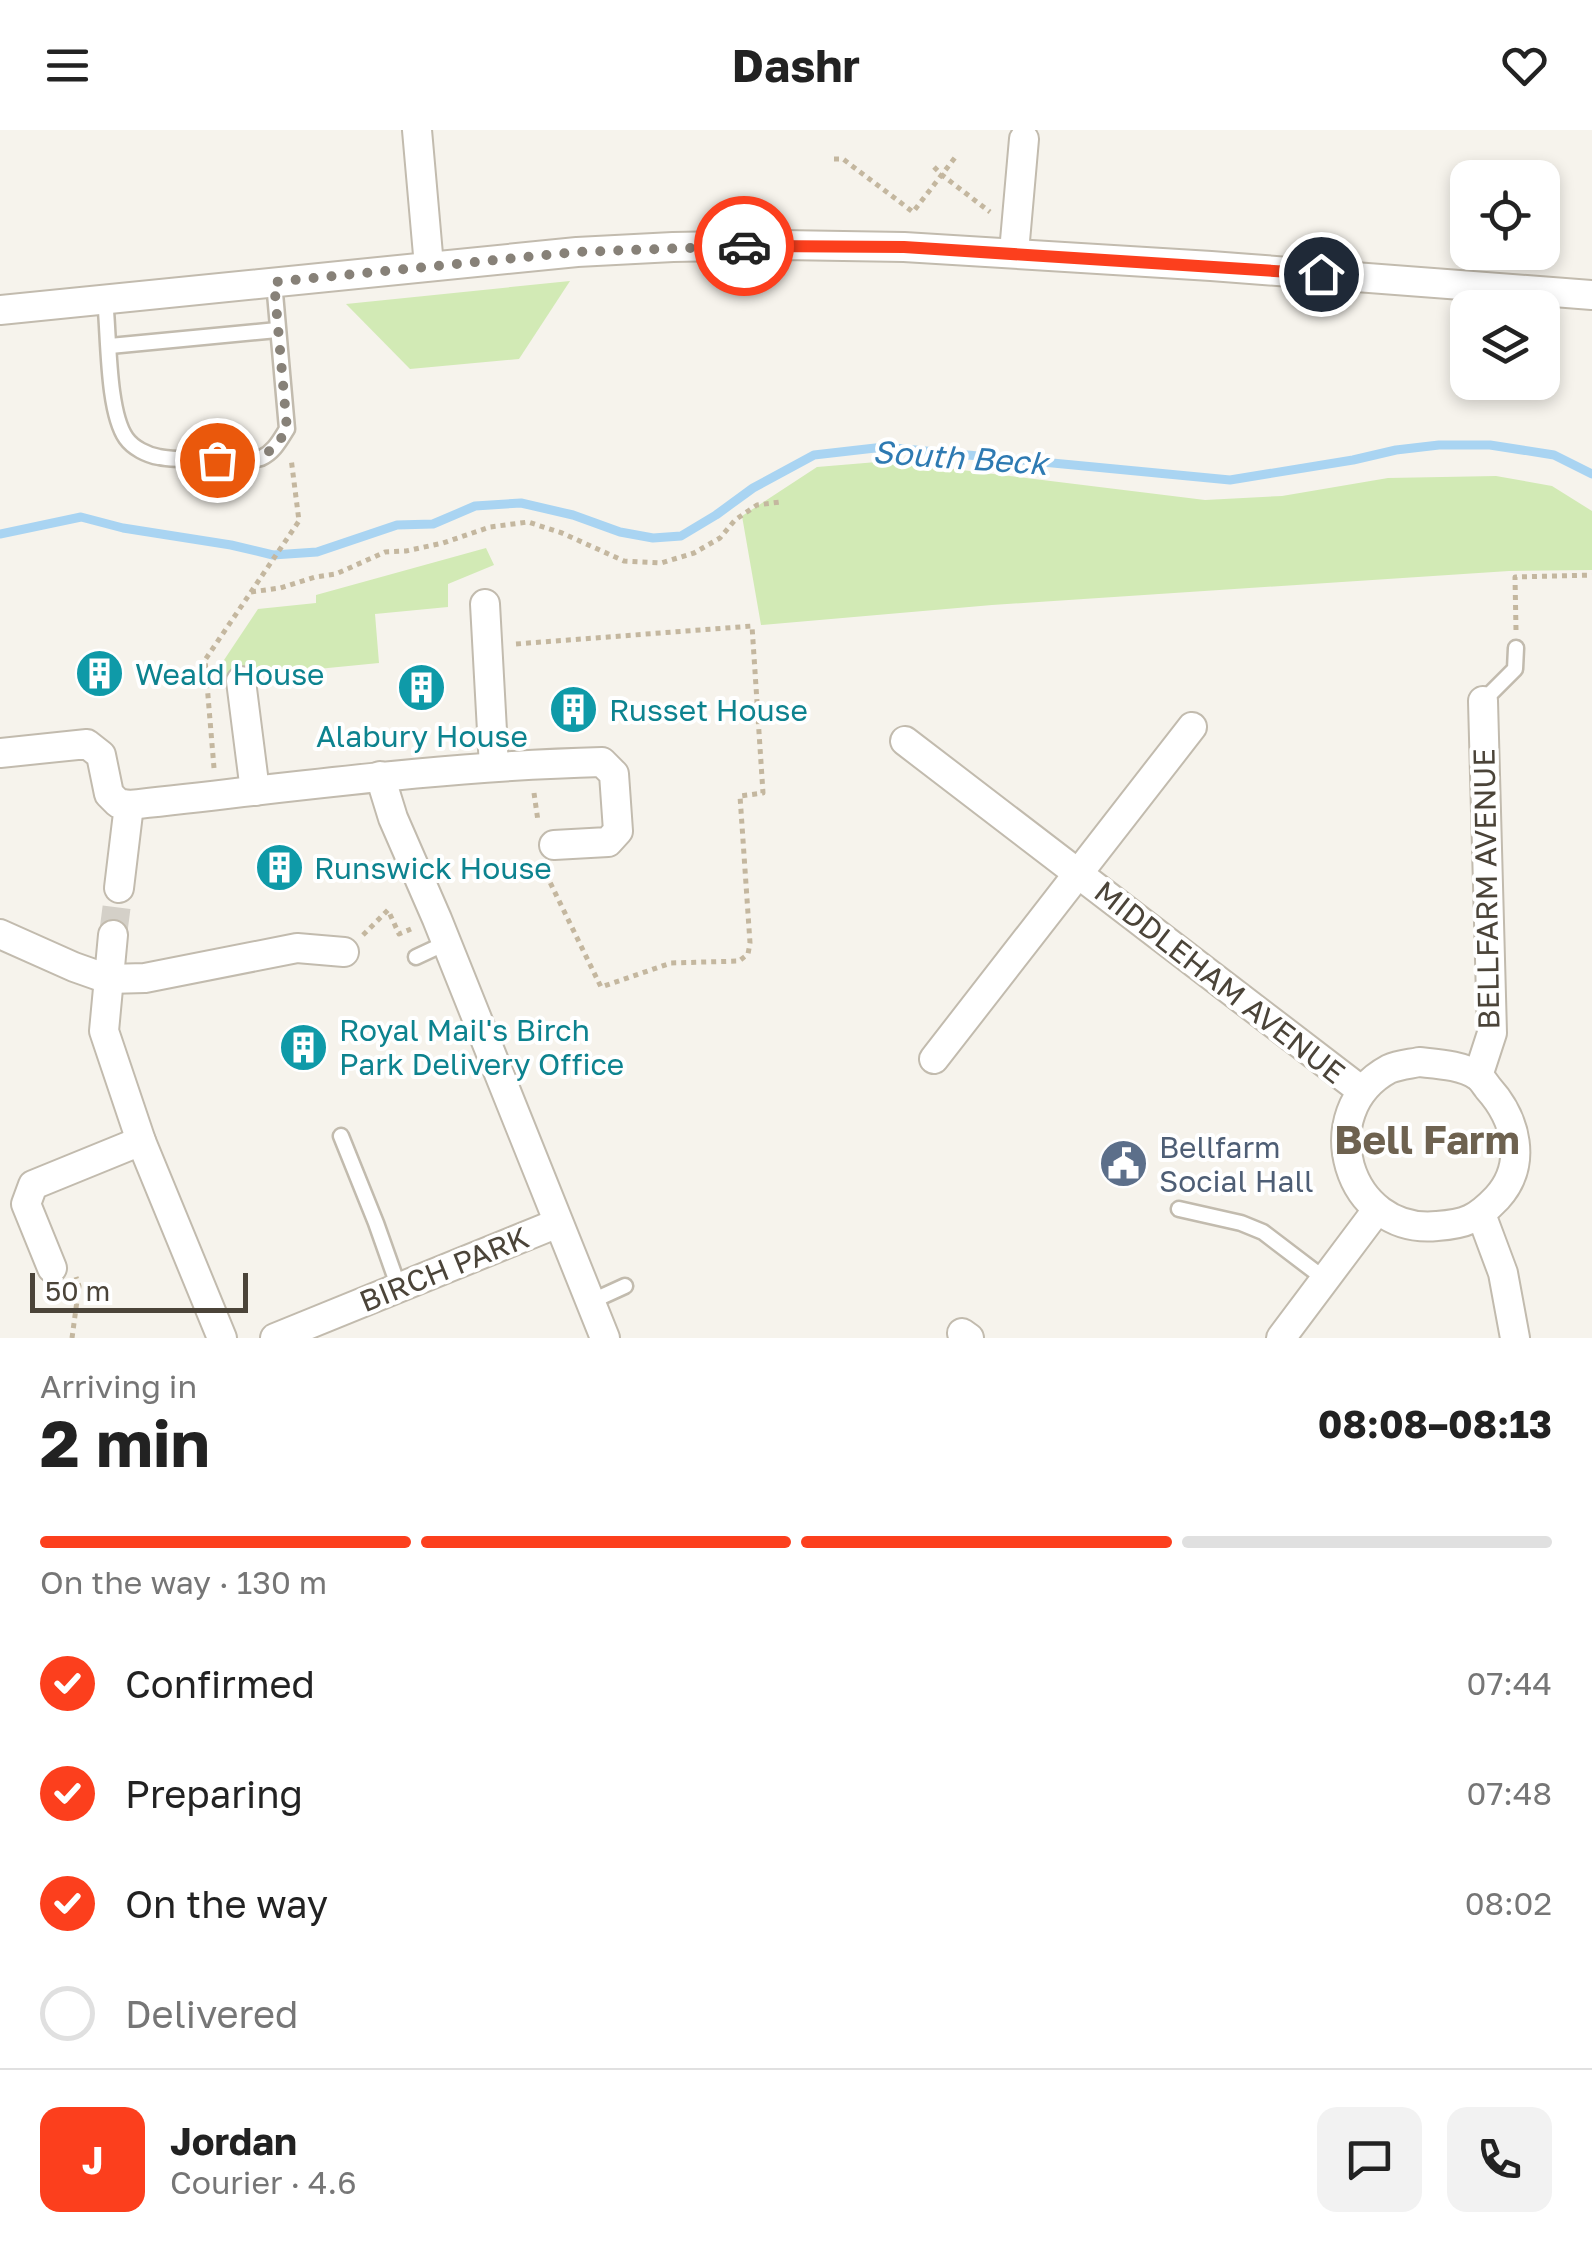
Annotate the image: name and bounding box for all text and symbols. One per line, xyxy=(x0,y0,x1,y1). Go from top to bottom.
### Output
icon: menu xyxy=(40,38,95,93)
text: Dashr xyxy=(732,38,860,92)
icon: heart xyxy=(1497,38,1552,93)
map controls xyxy=(1450,160,1560,400)
button: locate xyxy=(1450,160,1560,270)
courier xyxy=(694,196,794,296)
icon: car xyxy=(717,219,772,274)
pin xyxy=(1279,232,1364,317)
icon: home xyxy=(1294,247,1349,302)
button: layers xyxy=(1450,290,1560,400)
pin xyxy=(175,418,260,503)
water label: South Beck xyxy=(871,432,1052,482)
icon: bag xyxy=(190,433,245,488)
building icon: Weald House xyxy=(74,648,126,700)
place label: Weald House xyxy=(135,656,324,692)
building icon: Alabury House xyxy=(396,661,448,713)
building icon: Russet House xyxy=(548,684,600,736)
place label: Russet House xyxy=(609,692,808,728)
place label: Alabury House xyxy=(316,718,528,754)
street label: BELLFARM AVENUE xyxy=(1466,748,1506,1030)
building icon: Runswick House xyxy=(253,842,305,894)
place label: Runswick House xyxy=(314,850,552,886)
street label: MIDDLEHAM AVENUE xyxy=(1088,873,1352,1091)
place label: Royal Mail's Birch Park Delivery Office xyxy=(339,1012,624,1082)
building icon: Royal Mail's Birch Park Delivery Office xyxy=(278,1021,330,1073)
district label: Bell Farm xyxy=(1334,1115,1520,1163)
place label: Bellfarm Social Hall xyxy=(1159,1129,1314,1199)
public building icon: Bellfarm Social Hall xyxy=(1098,1138,1150,1190)
street label: BIRCH PARK xyxy=(354,1219,534,1319)
scale bar xyxy=(30,1268,248,1312)
text: 50 m xyxy=(45,1274,110,1307)
text: Arriving in xyxy=(40,1367,197,1405)
text: 08:08–08:13 xyxy=(1318,1401,1552,1446)
text: 2 min xyxy=(40,1403,210,1481)
text: On the way · 130 m xyxy=(40,1563,327,1601)
icon: check xyxy=(40,1656,95,1711)
text: Confirmed xyxy=(125,1661,315,1706)
text: 07:44 xyxy=(1467,1664,1552,1702)
icon: check xyxy=(40,1766,95,1821)
text: Preparing xyxy=(125,1771,303,1816)
text: 07:48 xyxy=(1467,1774,1552,1812)
icon: check xyxy=(40,1876,95,1931)
text: On the way xyxy=(125,1881,328,1926)
text: 08:02 xyxy=(1465,1884,1552,1922)
text: Delivered xyxy=(125,1991,298,2036)
button: chat xyxy=(1317,2107,1422,2212)
button: phone xyxy=(1447,2107,1552,2212)
text: Jordan xyxy=(170,2118,297,2163)
text: J xyxy=(82,2137,103,2182)
text: Courier · 4.6 xyxy=(170,2163,357,2201)

